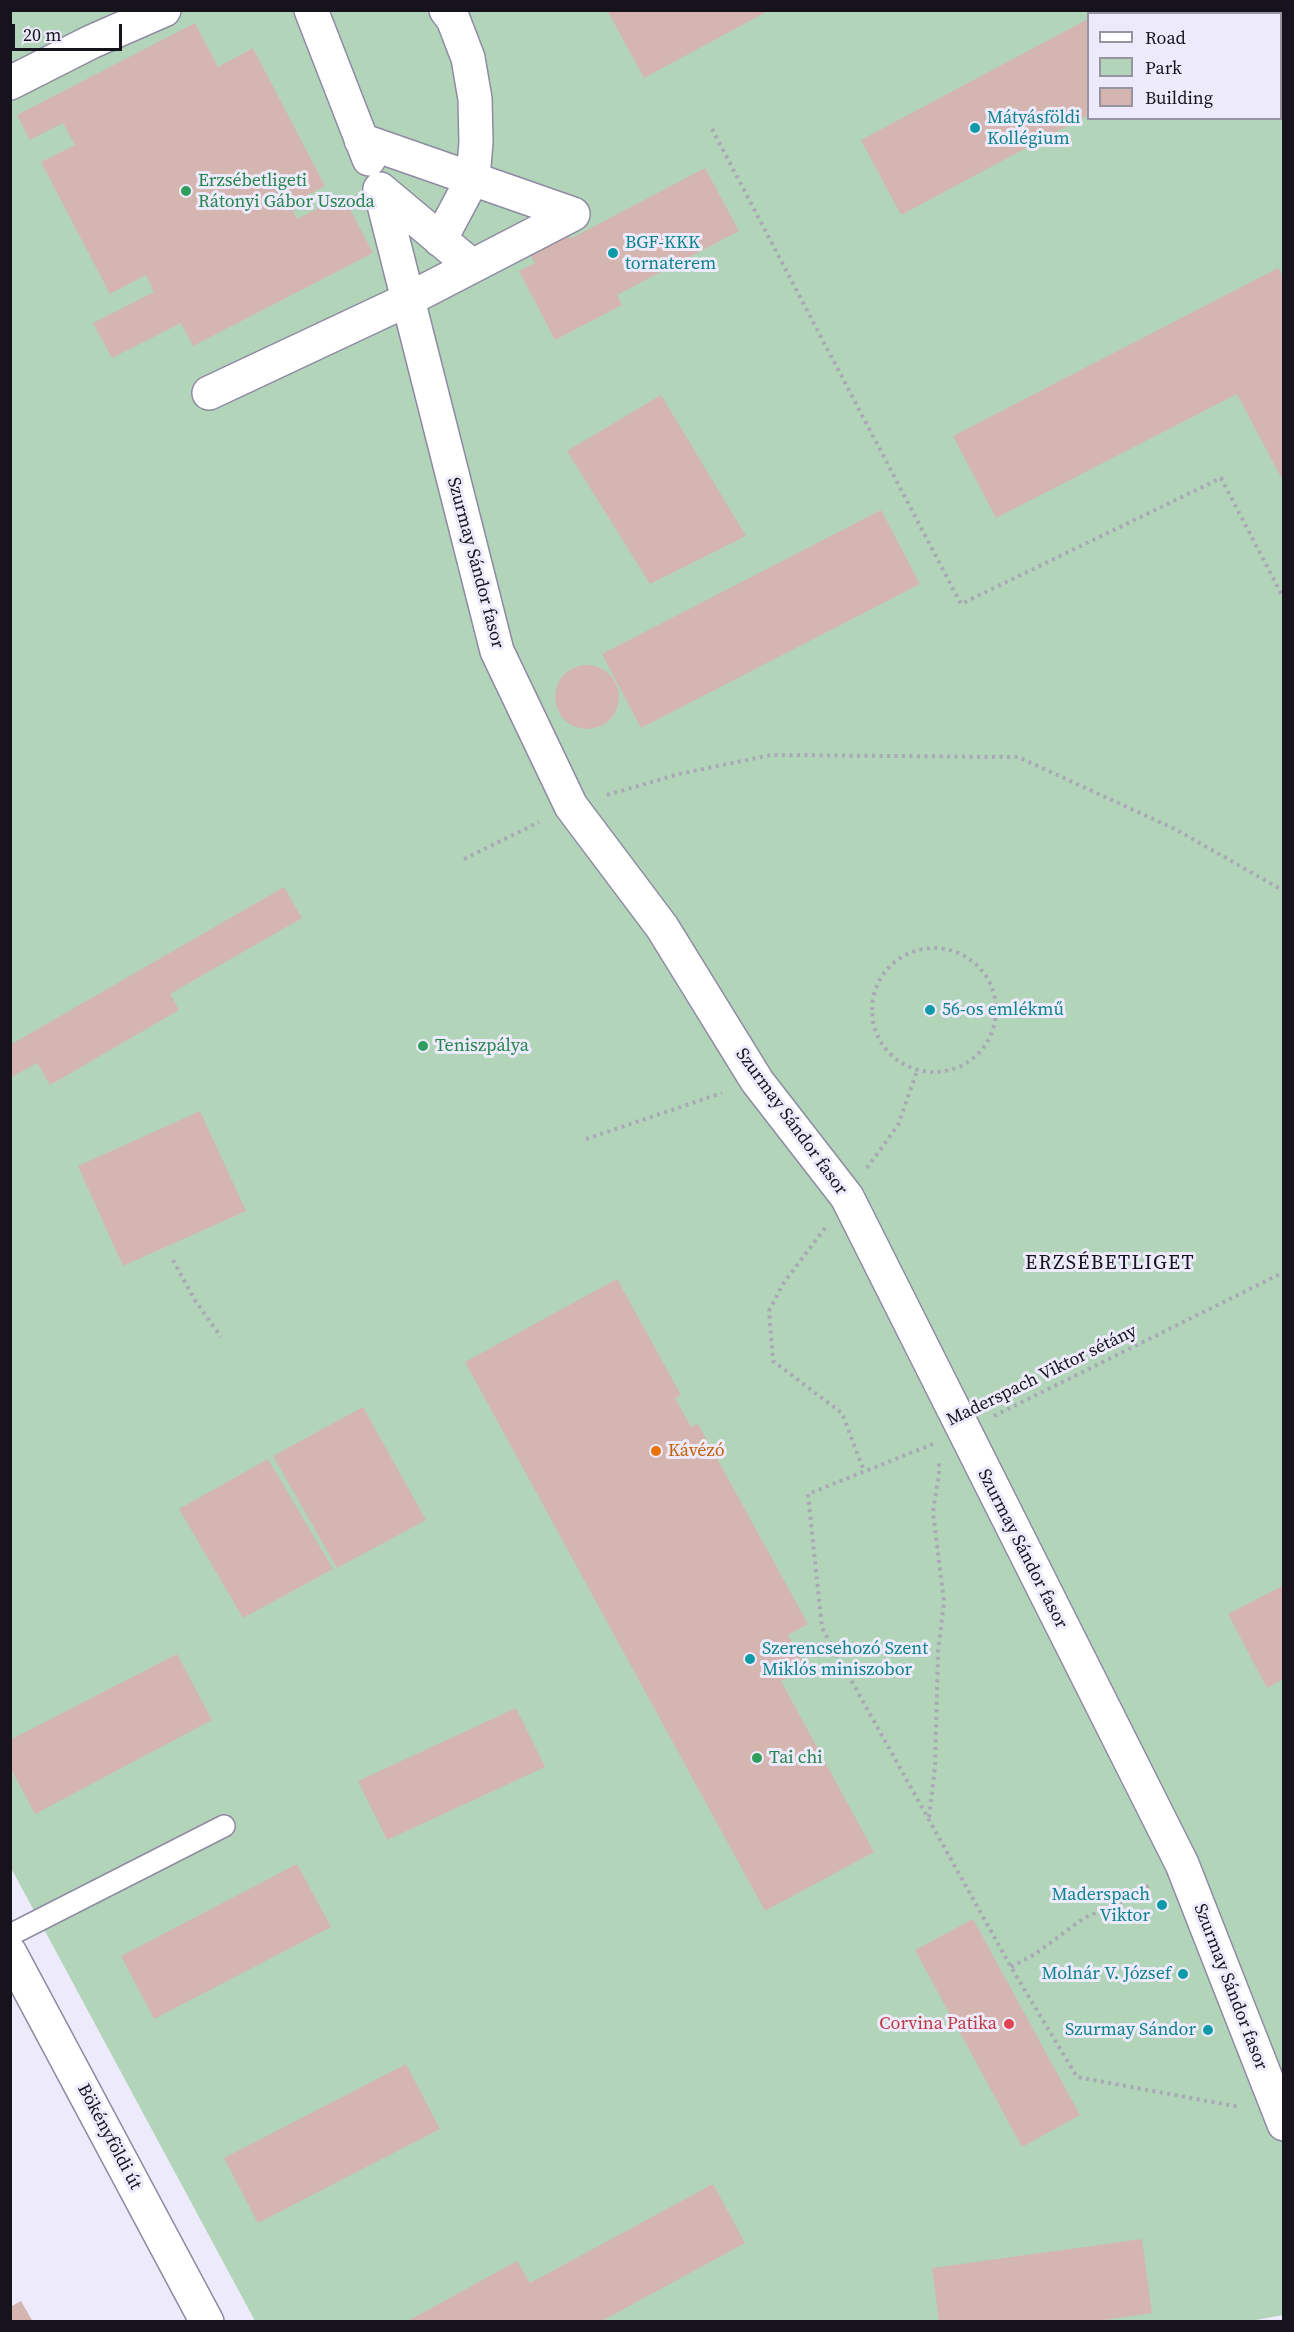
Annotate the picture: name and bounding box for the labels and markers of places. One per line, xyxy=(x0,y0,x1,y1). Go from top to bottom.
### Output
place label: Mátyásföldi Kollégium xyxy=(987,107,1080,150)
marker: Mátyásföldi Kollégium xyxy=(968,121,982,135)
place label: Erzsébetligeti Rátonyi Gábor Uszoda xyxy=(198,170,375,213)
marker: Erzsébetligeti Rátonyi Gábor Uszoda xyxy=(179,184,193,198)
place label: BGF-KKK tornaterem xyxy=(625,232,716,274)
marker: BGF-KKK tornaterem xyxy=(606,246,620,260)
place label: 56-os emlékmű xyxy=(942,999,1064,1021)
marker: 56-os emlékmű xyxy=(923,1003,937,1017)
place label: Teniszpálya xyxy=(435,1035,529,1057)
marker: Teniszpálya xyxy=(416,1039,430,1053)
place label: Kávézó xyxy=(668,1440,725,1462)
marker: Kávézó xyxy=(649,1444,663,1458)
place label: Szerencsehozó Szent Miklós miniszobor xyxy=(762,1638,928,1680)
marker: Szerencsehozó Szent Miklós miniszobor xyxy=(743,1652,757,1666)
place label: Tai chi xyxy=(769,1747,823,1769)
marker: Tai chi xyxy=(750,1751,764,1765)
place label: Maderspach Viktor xyxy=(1051,1884,1150,1926)
marker: Maderspach Viktor xyxy=(1155,1898,1169,1912)
place label: Molnár V. József xyxy=(1041,1963,1171,1985)
marker: Molnár V. József xyxy=(1176,1967,1190,1981)
place label: Corvina Patika xyxy=(879,2013,997,2035)
marker: Corvina Patika xyxy=(1002,2017,1016,2031)
place label: Szurmay Sándor xyxy=(1065,2019,1196,2041)
marker: Szurmay Sándor xyxy=(1201,2023,1215,2037)

